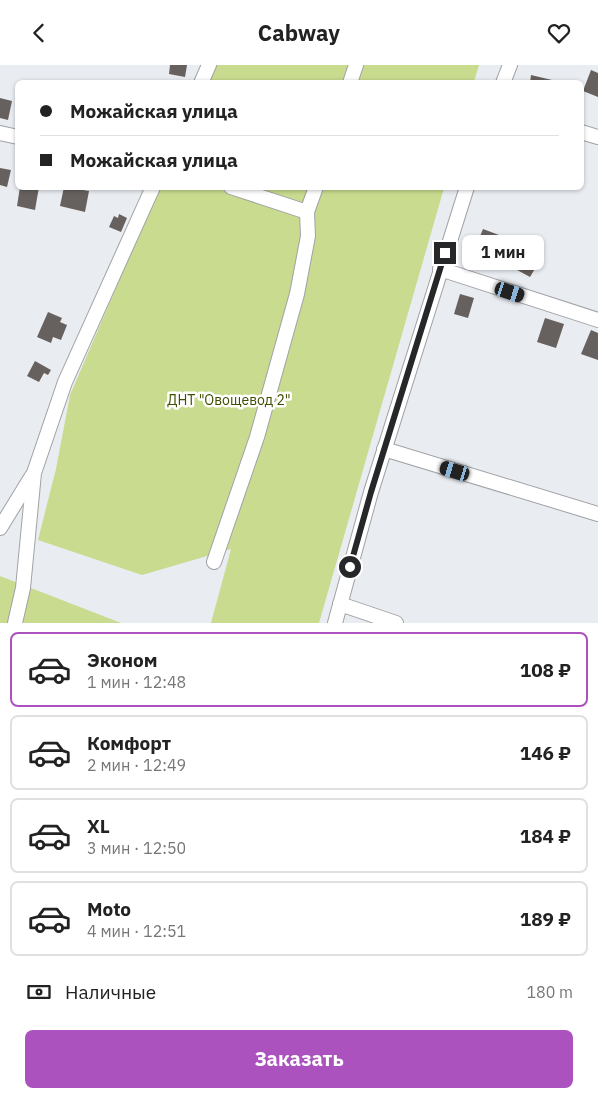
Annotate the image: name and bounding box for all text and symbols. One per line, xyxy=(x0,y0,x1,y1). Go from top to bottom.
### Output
text: Cabway xyxy=(258,18,340,47)
icon: back xyxy=(25,19,53,47)
icon: heart xyxy=(545,19,573,47)
text: Можайская улица xyxy=(70,99,238,123)
text: Можайская улица xyxy=(70,148,238,172)
callout: 1 мин xyxy=(462,235,545,271)
route end xyxy=(434,242,456,264)
text: 1 мин xyxy=(481,242,525,262)
car xyxy=(493,280,526,304)
park label: ДНТ "Овощевод 2" xyxy=(167,391,291,409)
car xyxy=(438,459,471,483)
route start xyxy=(339,556,361,578)
icon: car xyxy=(27,647,72,692)
text: Эконом xyxy=(87,648,158,672)
text: 108 ₽ xyxy=(520,658,571,682)
text: 1 мин · 12:48 xyxy=(87,672,186,692)
icon: car xyxy=(27,730,72,775)
text: Комфорт xyxy=(87,731,171,755)
text: 146 ₽ xyxy=(520,741,571,765)
text: 2 мин · 12:49 xyxy=(87,755,186,775)
icon: car xyxy=(27,813,72,858)
text: XL xyxy=(87,814,110,838)
text: 184 ₽ xyxy=(520,824,571,848)
text: 3 мин · 12:50 xyxy=(87,838,186,858)
icon: car xyxy=(27,896,72,941)
text: Moto xyxy=(87,897,131,921)
text: 189 ₽ xyxy=(520,907,571,931)
text: 4 мин · 12:51 xyxy=(87,921,186,941)
icon: cash xyxy=(25,978,53,1006)
text: Наличные xyxy=(65,980,156,1004)
text: 180 m xyxy=(526,982,573,1002)
button: Заказать xyxy=(25,1030,573,1088)

